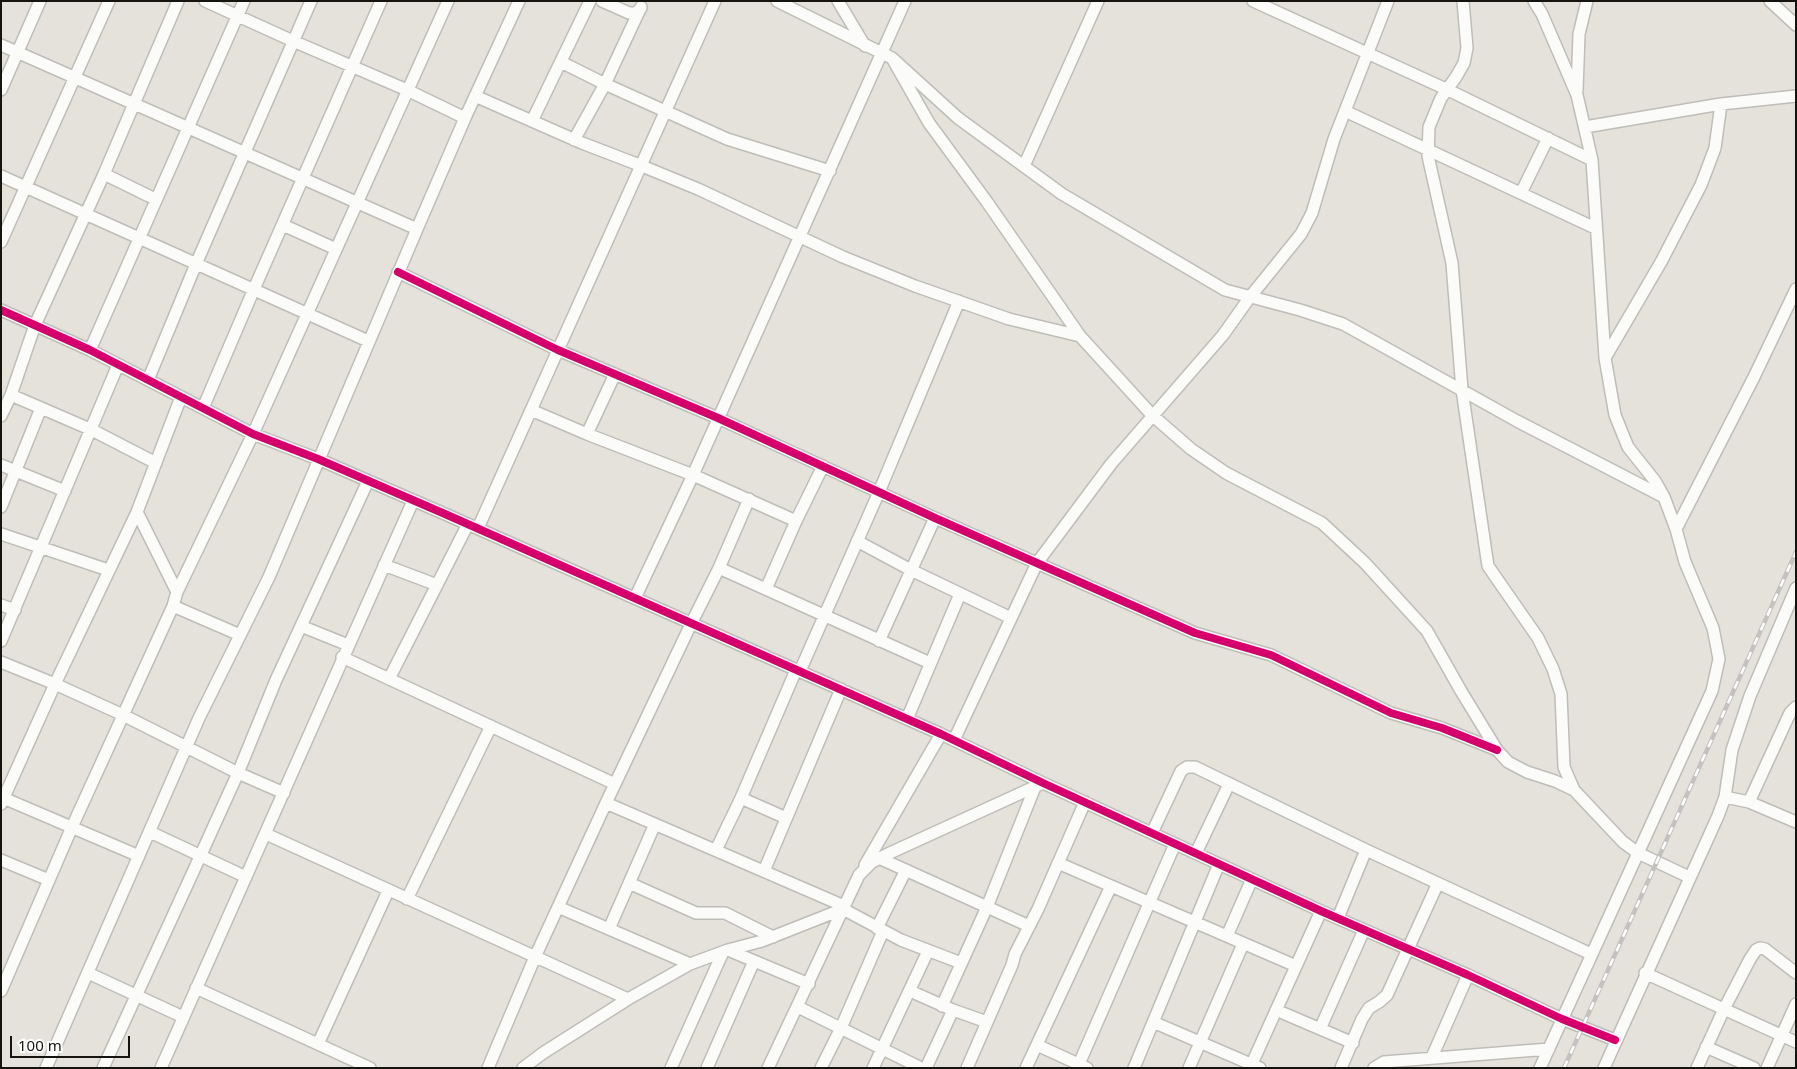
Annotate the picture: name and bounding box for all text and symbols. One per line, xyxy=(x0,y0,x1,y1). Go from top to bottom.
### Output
scale bar xyxy=(12,1026,132,1058)
text: 100 m xyxy=(18,1035,62,1055)

